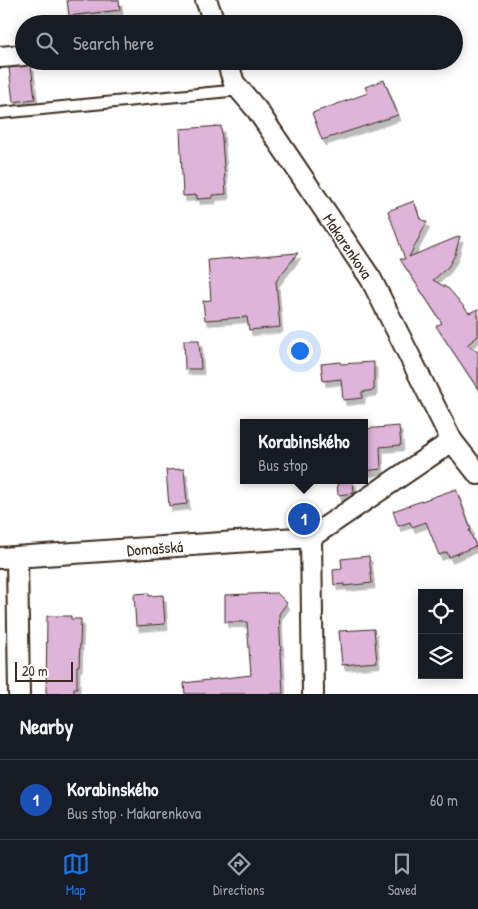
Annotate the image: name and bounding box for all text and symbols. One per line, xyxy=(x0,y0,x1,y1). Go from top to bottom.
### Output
search box xyxy=(15,15,463,70)
icon: search xyxy=(33,29,61,57)
text: Search here xyxy=(73,30,154,56)
street label: Makarenkova xyxy=(318,209,378,283)
your location xyxy=(287,338,313,364)
popup xyxy=(240,419,368,484)
text: Korabinského xyxy=(258,428,350,454)
text: Bus stop xyxy=(258,454,308,476)
pin: 1 xyxy=(288,500,320,538)
street label: Domašská xyxy=(126,535,184,561)
map controls xyxy=(418,589,463,679)
button: locate xyxy=(418,589,463,634)
button: layers xyxy=(418,634,463,679)
scale bar xyxy=(15,659,72,682)
text: 20 m xyxy=(22,661,48,680)
text: Nearby xyxy=(20,712,73,741)
text: Korabinského xyxy=(67,776,158,802)
text: 1 xyxy=(33,789,39,811)
text: 60 m xyxy=(430,789,458,811)
text: Bus stop · Makarenkova xyxy=(67,802,201,824)
tab: Map xyxy=(62,850,90,899)
tab: Directions xyxy=(213,850,264,899)
tab: Saved xyxy=(388,850,416,899)

